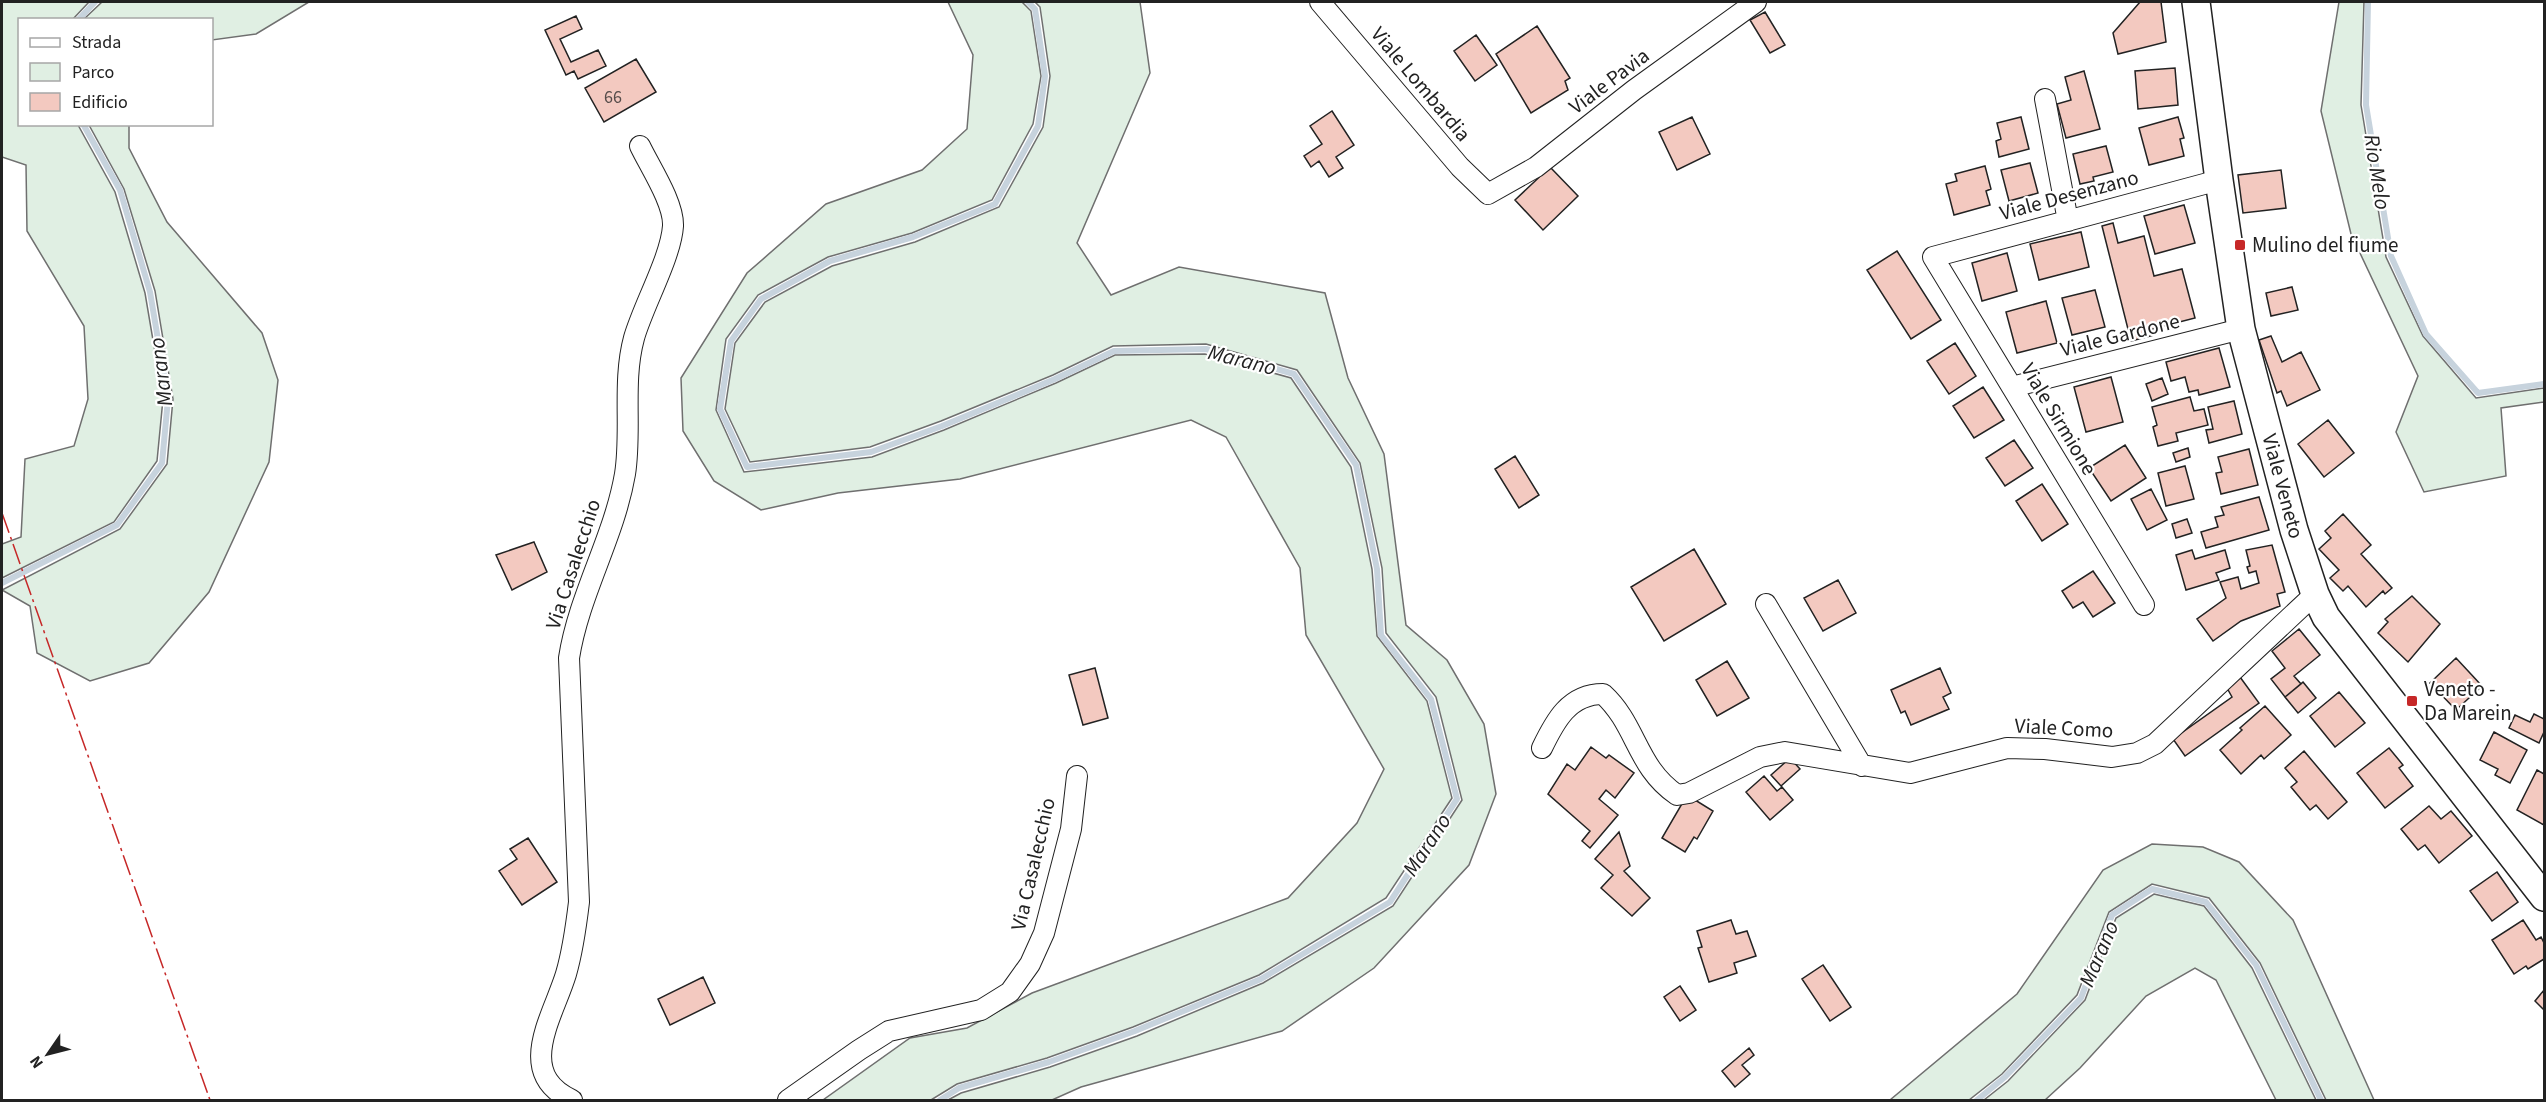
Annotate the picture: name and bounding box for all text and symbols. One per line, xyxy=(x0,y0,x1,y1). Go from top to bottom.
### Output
legend xyxy=(18,18,213,126)
street label: Viale Lombardia xyxy=(1364,20,1478,148)
text: Strada xyxy=(72,30,121,55)
street label: Viale Pavia xyxy=(1563,41,1655,121)
text: Parco xyxy=(72,60,114,85)
house number: 66 xyxy=(604,85,622,110)
text: Edificio xyxy=(72,90,128,115)
water label: Rio Melo xyxy=(2355,132,2399,212)
street label: Viale Desenzano xyxy=(1996,162,2142,228)
place label: Mulino del fiume xyxy=(2252,230,2398,260)
marker: Mulino del fiume xyxy=(2233,238,2247,252)
street label: Viale Gardone xyxy=(2057,306,2183,364)
water label: Marano xyxy=(141,336,181,408)
water label: Marano xyxy=(1205,336,1279,384)
street label: Viale Sirmione xyxy=(2014,357,2104,481)
street label: Viale Veneto xyxy=(2255,430,2311,542)
street label: Via Casalecchio xyxy=(538,495,608,633)
place label: Veneto - Da Marein xyxy=(2424,674,2512,728)
marker: Veneto - Da Marein xyxy=(2405,694,2419,708)
street label: Viale Como xyxy=(2014,710,2114,746)
street label: Via Casalecchio xyxy=(1003,795,1063,933)
water label: Marano xyxy=(1395,807,1459,883)
water label: Marano xyxy=(2071,916,2127,992)
north arrow xyxy=(18,1024,78,1084)
text: N xyxy=(24,1051,49,1073)

